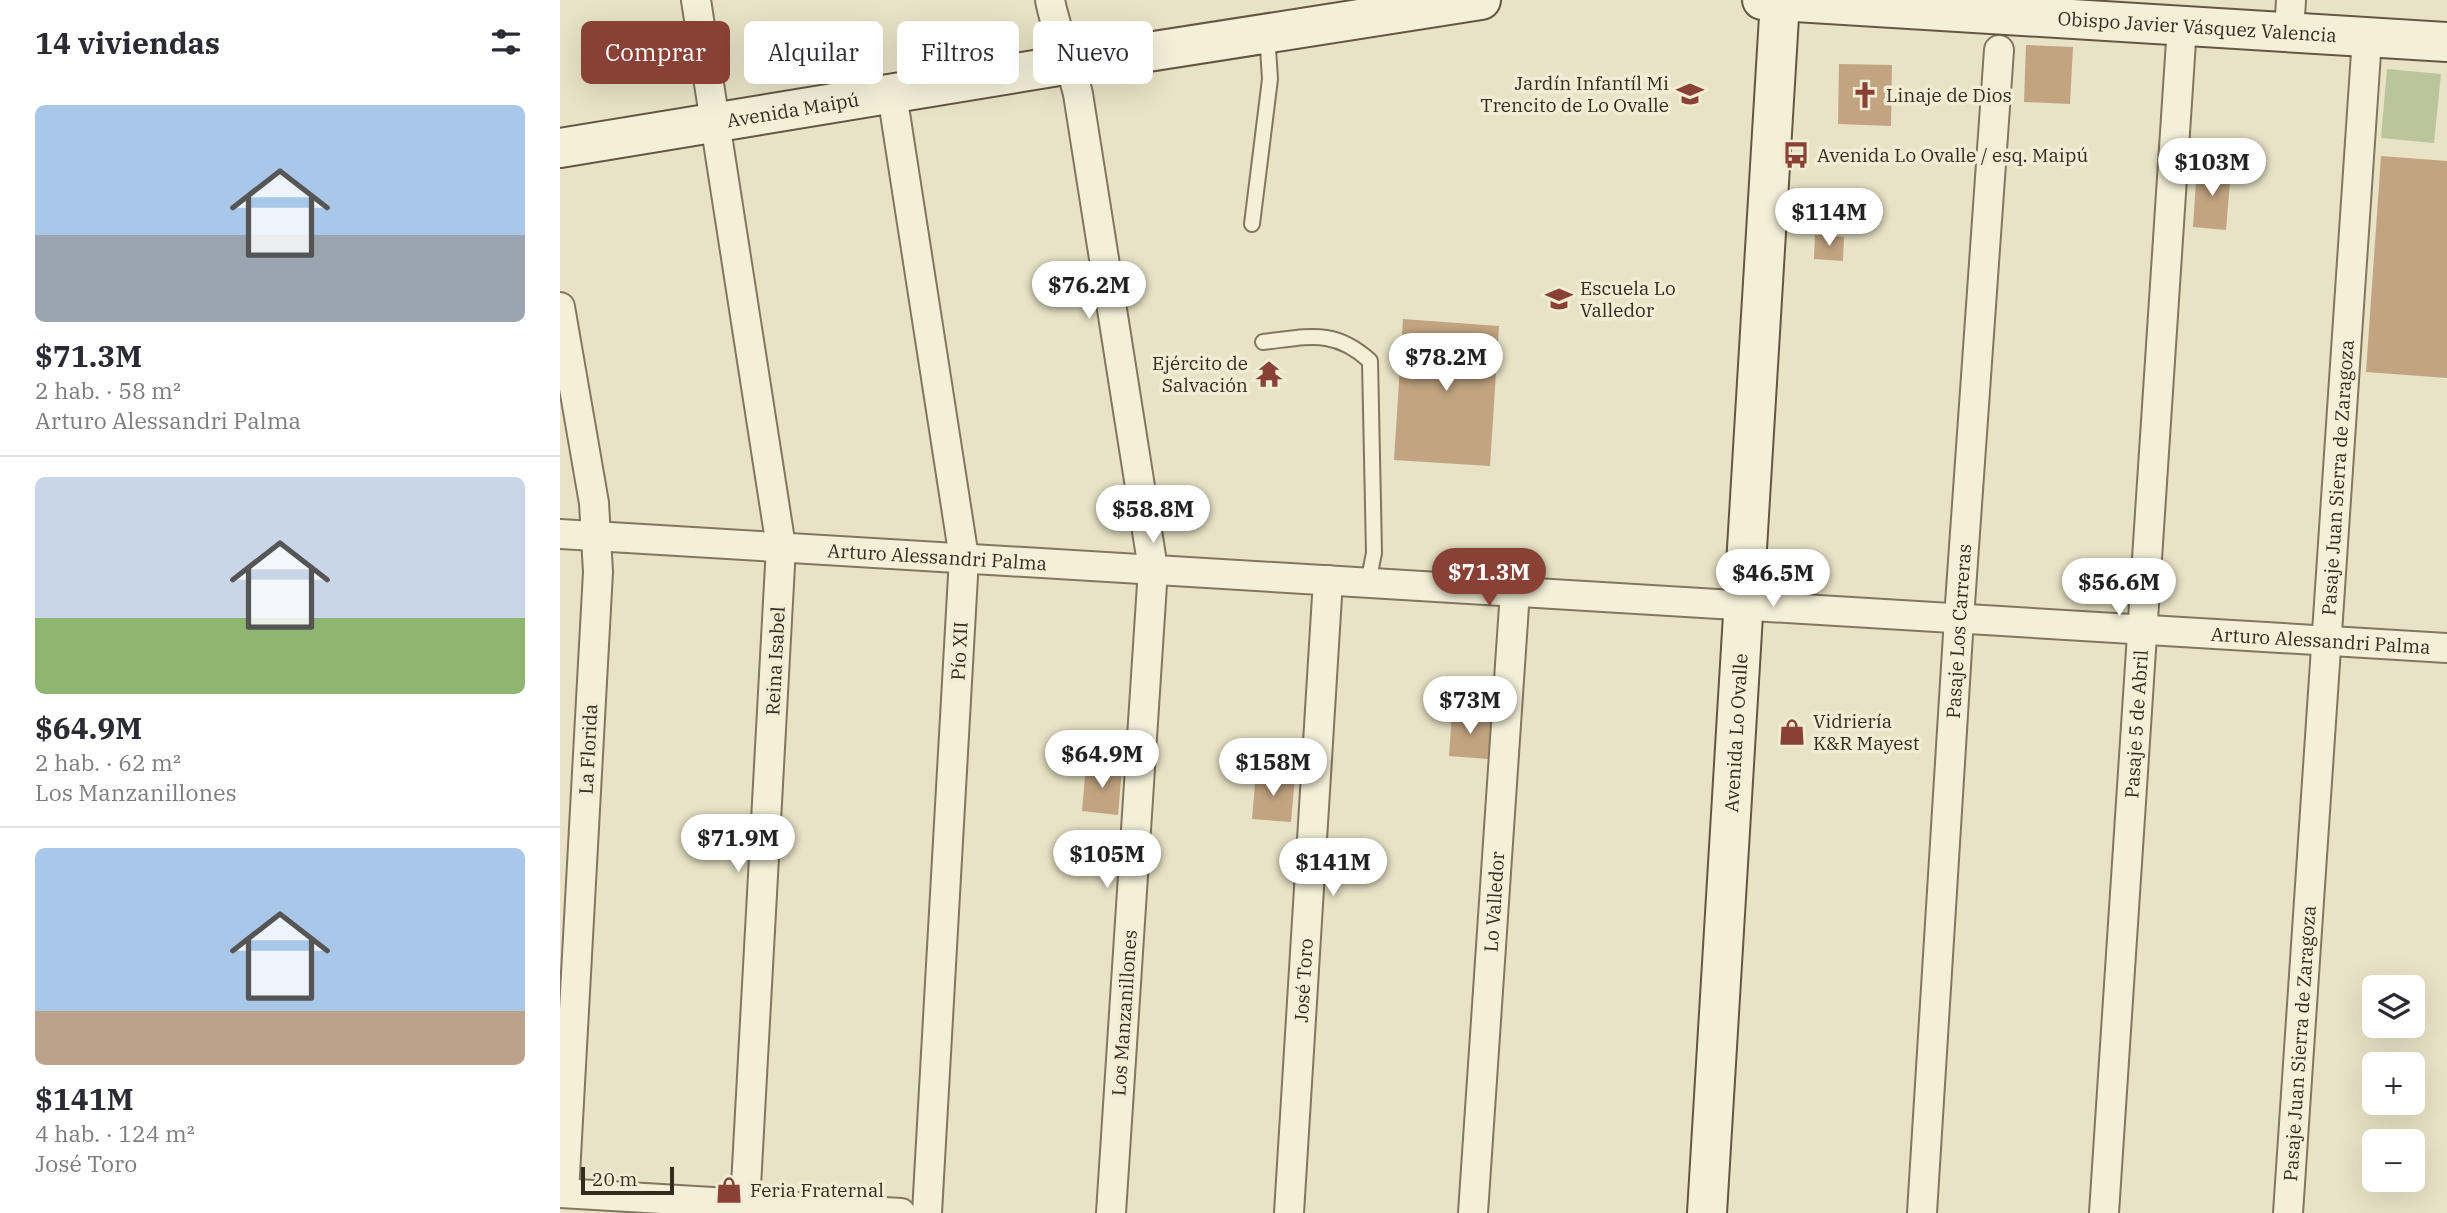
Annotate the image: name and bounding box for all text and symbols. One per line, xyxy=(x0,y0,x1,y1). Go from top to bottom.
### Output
street label: Obispo Javier Vásquez Valencia xyxy=(2057,6,2337,47)
chip: Comprar xyxy=(581,21,730,84)
chip: Alquilar xyxy=(744,21,883,84)
chip: Filtros xyxy=(897,21,1019,84)
chip: Nuevo xyxy=(1033,21,1153,84)
text: 14 viviendas xyxy=(35,23,220,62)
icon: filters xyxy=(487,23,525,61)
place label: Jardín Infantíl Mi Trencito de Lo Ovalle xyxy=(1480,71,1669,117)
school or university icon: Jardín Infantíl Mi Trencito de Lo Ovalle xyxy=(1675,79,1705,109)
church icon: Linaje de Dios xyxy=(1850,80,1880,110)
place label: Linaje de Dios xyxy=(1886,83,2012,107)
street label: Avenida Maipú xyxy=(725,87,861,132)
pin: $103M xyxy=(2163,138,2261,198)
bus stop icon: Avenida Lo Ovalle / esq. Maipú xyxy=(1781,140,1811,170)
place label: Avenida Lo Ovalle / esq. Maipú xyxy=(1817,143,2089,167)
text: $103M xyxy=(2174,146,2250,176)
icon: home xyxy=(217,150,343,276)
pin: $114M xyxy=(1780,188,1878,248)
text: $114M xyxy=(1791,196,1867,226)
pin: $76.2M xyxy=(1032,262,1146,321)
text: $76.2M xyxy=(1048,269,1130,299)
place label: Escuela Lo Valledor xyxy=(1580,276,1676,322)
school or university icon: Escuela Lo Valledor xyxy=(1544,284,1574,314)
pin: $78.2M xyxy=(1389,334,1503,393)
text: $71.3M xyxy=(35,336,142,375)
street label: Pasaje Juan Sierra de Zaragoza xyxy=(2316,339,2359,616)
text: $78.2M xyxy=(1405,341,1487,371)
place label: Ejército de Salvación xyxy=(1152,351,1248,397)
temple icon: Ejército de Salvación xyxy=(1254,359,1284,389)
text: 2 hab. · 58 m² xyxy=(35,375,181,405)
text: Arturo Alessandri Palma xyxy=(35,405,301,435)
pin: $58.8M xyxy=(1096,486,1210,545)
text: $58.8M xyxy=(1112,493,1194,523)
icon: home xyxy=(217,522,343,648)
street label: Arturo Alessandri Palma xyxy=(827,538,1048,575)
street label: Pasaje Los Carreras xyxy=(1941,543,1976,719)
pin: $71.3M xyxy=(1432,548,1546,608)
pin: $46.5M xyxy=(1716,550,1830,609)
text: $71.3M xyxy=(1448,556,1530,586)
text: $46.5M xyxy=(1732,557,1814,587)
pin: $56.6M xyxy=(2062,558,2176,618)
text: $56.6M xyxy=(2078,566,2160,596)
street label: Reina Isabel xyxy=(760,606,790,716)
street label: Pío XII xyxy=(945,621,973,681)
street label: Arturo Alessandri Palma xyxy=(2210,622,2431,659)
street label: Pasaje 5 de Abril xyxy=(2119,649,2153,799)
street label: Avenida Lo Ovalle xyxy=(1719,653,1753,813)
pin: $73M xyxy=(1429,676,1511,736)
text: $73M xyxy=(1439,684,1501,714)
street label: La Florida xyxy=(574,703,602,795)
text: $64.9M xyxy=(35,708,142,747)
place label: Vidriería K&R Mayest xyxy=(1813,709,1920,755)
shop icon: Vidriería K&R Mayest xyxy=(1777,717,1807,747)
pin: $64.9M xyxy=(1045,730,1159,790)
text: $64.9M xyxy=(1061,738,1143,768)
pin: $158M xyxy=(1224,738,1322,798)
text: $158M xyxy=(1235,746,1311,776)
text: 2 hab. · 62 m² xyxy=(35,747,181,777)
text: Los Manzanillones xyxy=(35,777,237,807)
pin: $71.9M xyxy=(681,814,795,874)
text: $71.9M xyxy=(697,822,779,852)
pin: $105M xyxy=(1058,830,1156,890)
text: $105M xyxy=(1069,838,1145,868)
pin: $141M xyxy=(1284,838,1382,898)
text: $141M xyxy=(1295,846,1371,876)
street label: Lo Valledor xyxy=(1479,850,1509,953)
icon: home xyxy=(217,893,343,1019)
street label: Pasaje Juan Sierra de Zaragoza xyxy=(2278,905,2321,1182)
street label: Los Manzanillones xyxy=(1106,929,1142,1097)
street label: José Toro xyxy=(1289,938,1318,1023)
map controls xyxy=(2362,975,2425,1192)
button: layers xyxy=(2362,975,2425,1038)
button: + xyxy=(2362,1052,2425,1115)
text: $141M xyxy=(35,1079,134,1118)
text: 4 hab. · 124 m² xyxy=(35,1118,195,1148)
button: − xyxy=(2362,1129,2425,1192)
text: José Toro xyxy=(35,1148,137,1178)
scale bar xyxy=(581,1164,674,1196)
text: 20 m xyxy=(592,1167,637,1191)
shop icon: Feria Fraternal xyxy=(714,1175,744,1205)
place label: Feria Fraternal xyxy=(750,1178,884,1202)

